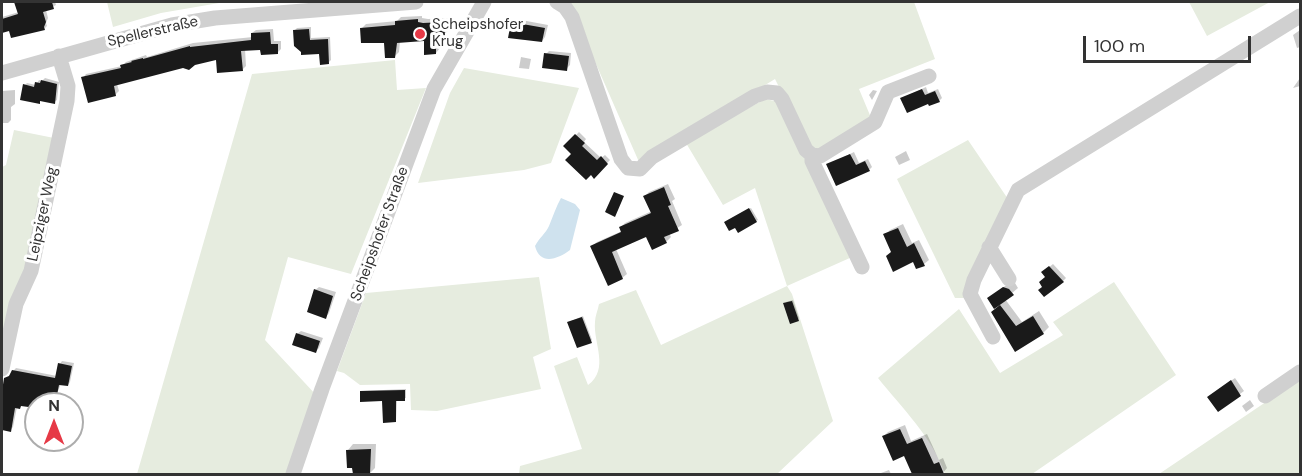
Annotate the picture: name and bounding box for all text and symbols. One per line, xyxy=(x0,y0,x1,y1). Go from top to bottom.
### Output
street label: Spellerstraße xyxy=(106,13,200,51)
place label: Scheipshofer Krug xyxy=(432,16,523,51)
scale bar xyxy=(1086,24,1254,62)
marker: Scheipshofer Krug xyxy=(413,27,427,41)
text: 100 m xyxy=(1094,34,1145,58)
street label: Scheipshofer Straße xyxy=(347,164,413,304)
street label: Leipziger Weg xyxy=(24,165,62,263)
north arrow xyxy=(24,392,84,452)
text: N xyxy=(48,395,60,416)

